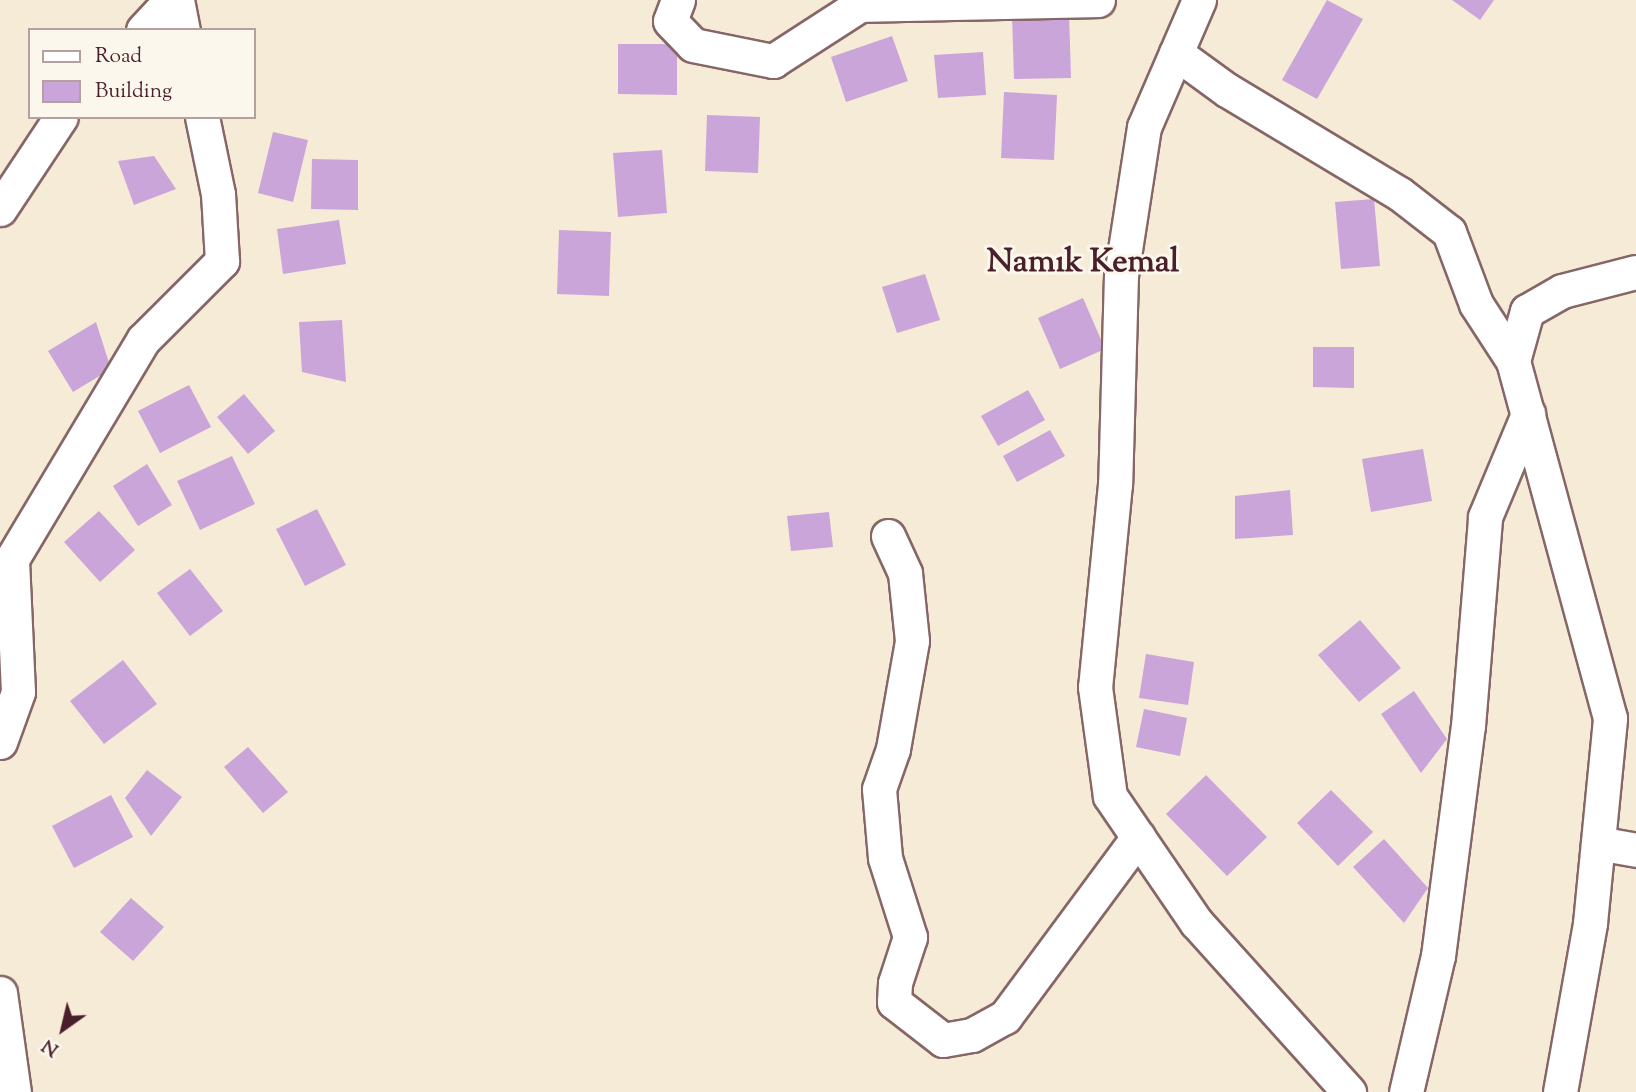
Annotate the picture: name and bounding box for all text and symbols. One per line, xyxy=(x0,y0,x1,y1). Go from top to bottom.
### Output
legend xyxy=(28,28,256,119)
text: Road xyxy=(95,42,142,72)
text: Building xyxy=(95,77,172,107)
district label: Namık Kemal xyxy=(987,244,1179,284)
north arrow xyxy=(28,994,98,1064)
text: N xyxy=(37,1031,65,1062)

